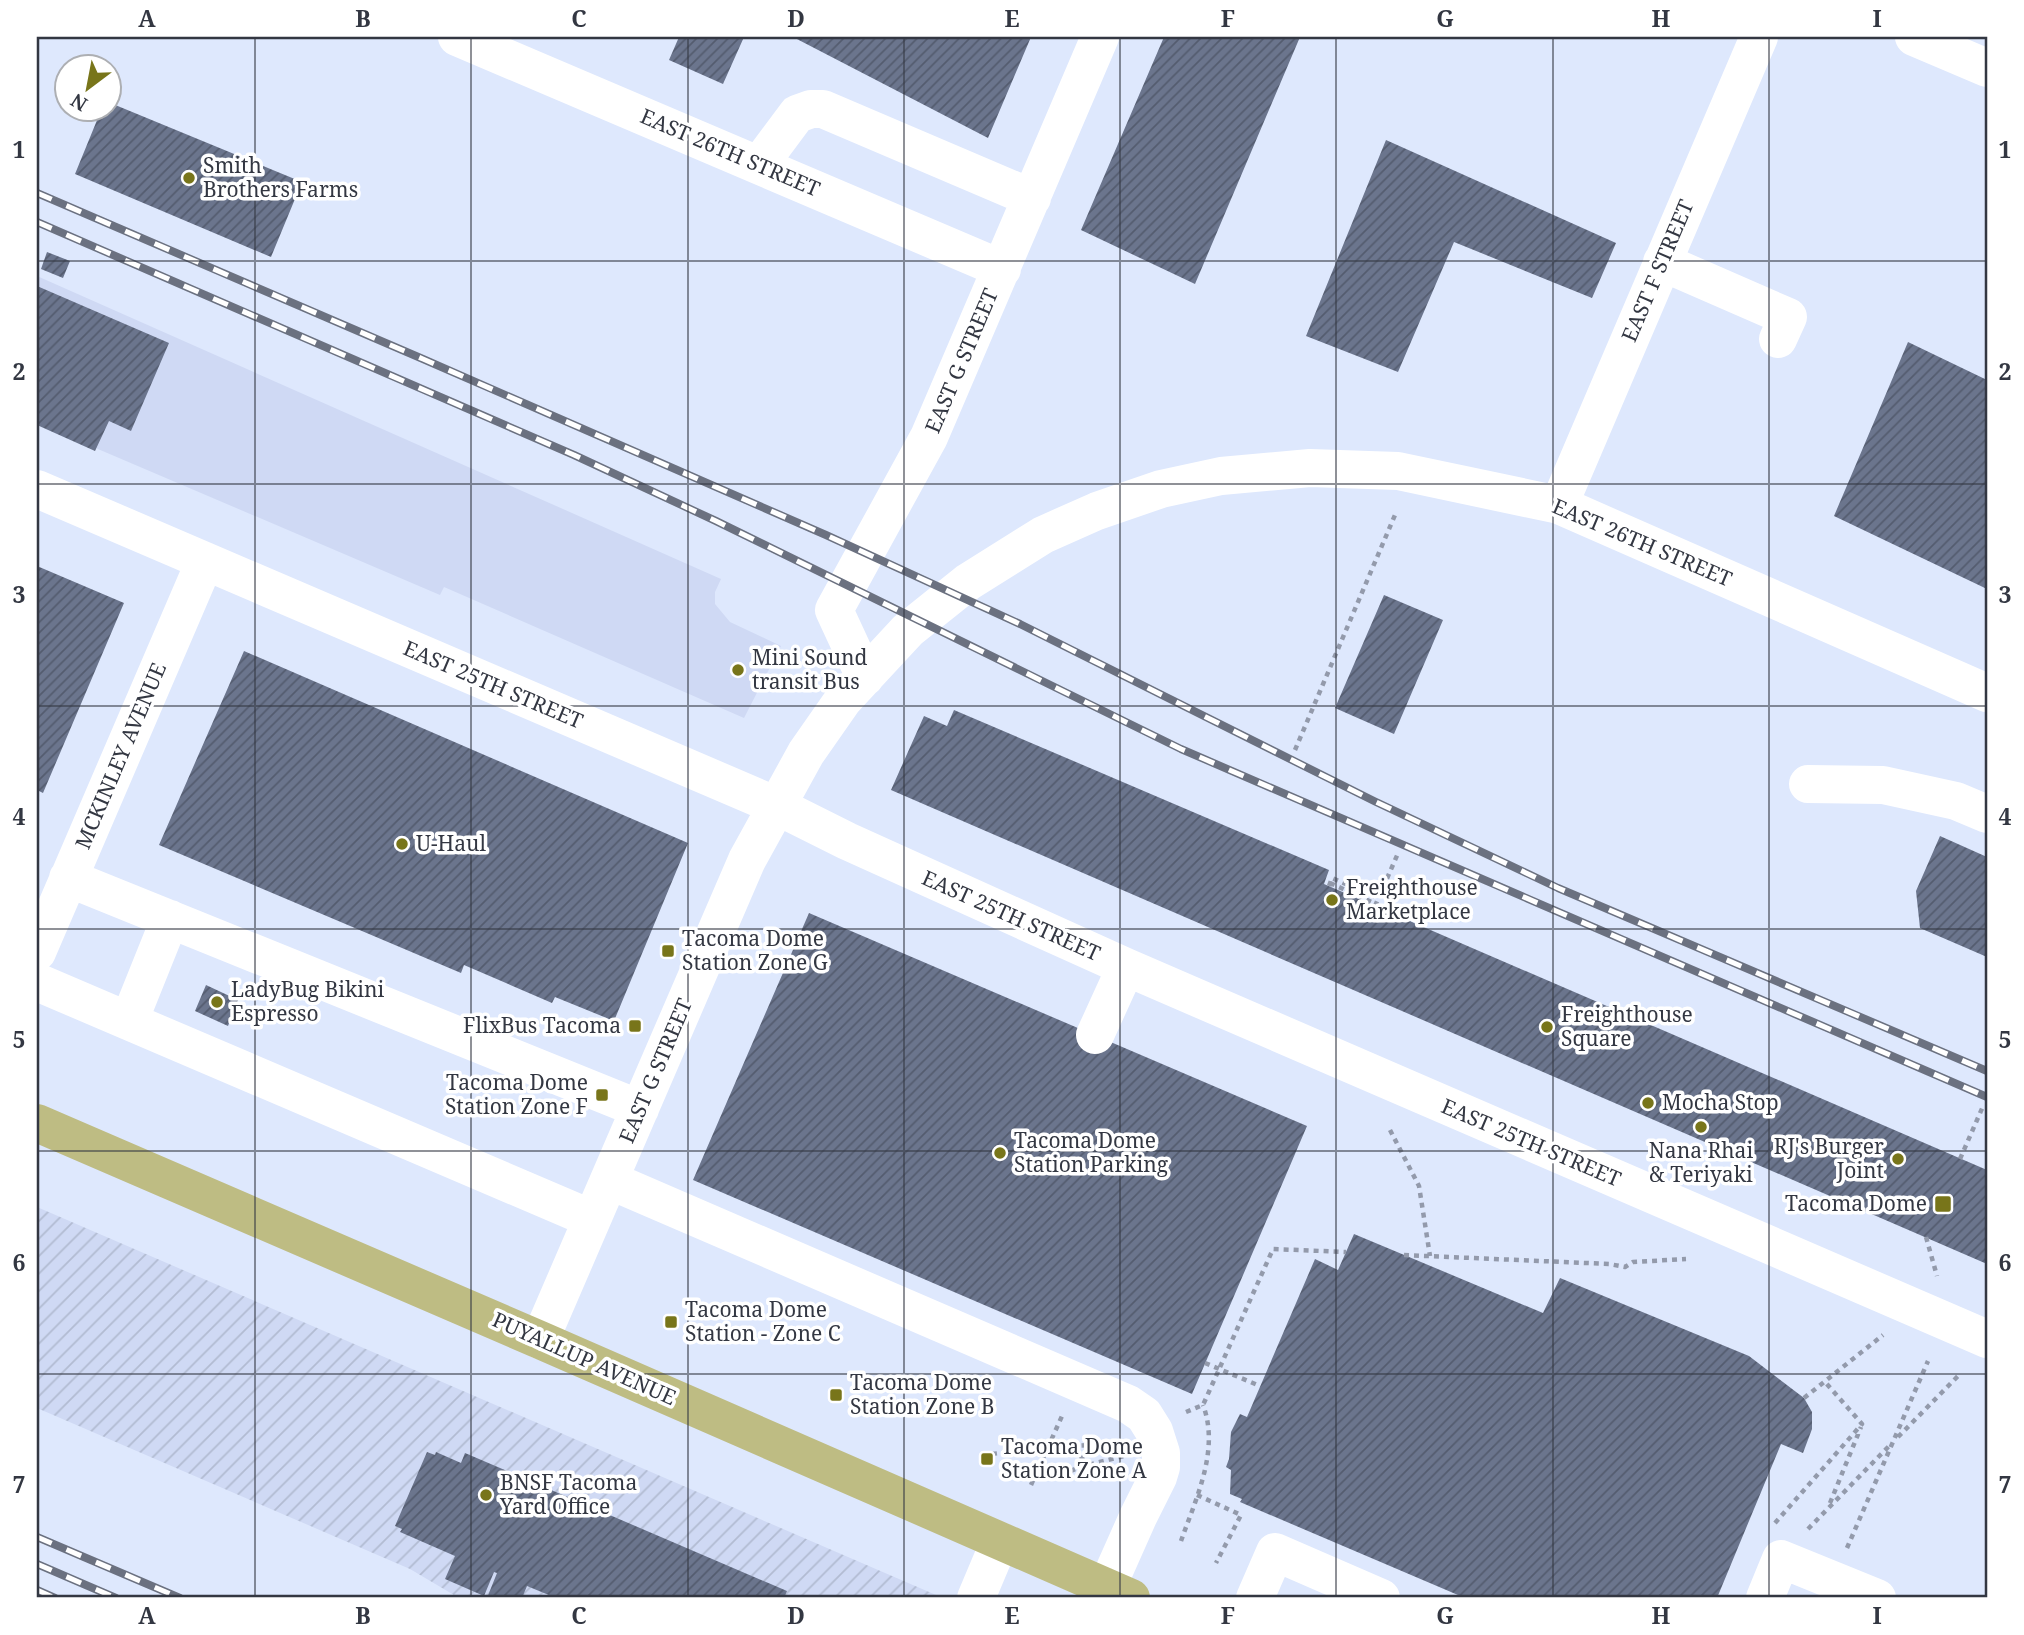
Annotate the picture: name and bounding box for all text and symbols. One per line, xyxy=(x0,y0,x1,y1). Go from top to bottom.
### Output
text: A xyxy=(138,2,156,34)
text: B xyxy=(355,2,371,34)
text: C xyxy=(571,2,587,34)
text: D xyxy=(787,2,805,34)
text: E xyxy=(1004,2,1020,34)
text: F xyxy=(1221,2,1235,34)
text: G xyxy=(1436,2,1454,34)
text: H xyxy=(1652,2,1671,34)
text: I xyxy=(1872,2,1882,34)
north arrow xyxy=(52,52,122,122)
text: N xyxy=(66,87,92,117)
street label: EAST 26TH STREET xyxy=(636,102,825,203)
text: 1 xyxy=(13,133,26,165)
text: 1 xyxy=(1999,133,2012,165)
place label: Smith Brothers Farms xyxy=(203,151,358,203)
marker: Smith Brothers Farms xyxy=(181,170,197,186)
street label: EAST F STREET xyxy=(1615,195,1700,346)
street label: EAST G STREET xyxy=(918,284,1004,437)
text: 2 xyxy=(13,355,26,387)
text: 2 xyxy=(1999,355,2012,387)
street label: EAST 26TH STREET xyxy=(1548,492,1737,593)
text: 3 xyxy=(13,578,26,610)
text: 3 xyxy=(1999,578,2012,610)
street label: EAST 25TH STREET xyxy=(399,634,588,735)
place label: Mini Sound transit Bus xyxy=(752,643,868,695)
street label: MCKINLEY AVENUE xyxy=(68,658,172,853)
marker: Mini Sound transit Bus xyxy=(730,662,746,678)
text: 4 xyxy=(13,800,26,832)
text: 4 xyxy=(1999,800,2012,832)
place label: U-Haul xyxy=(416,829,486,857)
marker: U-Haul xyxy=(394,836,410,852)
street label: EAST 25TH STREET xyxy=(918,863,1105,967)
place label: Freighthouse Marketplace xyxy=(1346,873,1478,925)
marker: Freighthouse Marketplace xyxy=(1324,892,1340,908)
place label: Tacoma Dome Station Zone G xyxy=(682,924,828,976)
marker: Tacoma Dome Station Zone G xyxy=(660,943,676,959)
place label: LadyBug Bikini Espresso xyxy=(231,975,384,1027)
marker: LadyBug Bikini Espresso xyxy=(209,994,225,1010)
street label: EAST G STREET xyxy=(612,994,698,1147)
place label: Freighthouse Square xyxy=(1561,1000,1693,1052)
place label: FlixBus Tacoma xyxy=(463,1011,621,1039)
marker: FlixBus Tacoma xyxy=(627,1018,643,1034)
marker: Freighthouse Square xyxy=(1539,1019,1555,1035)
text: 5 xyxy=(13,1023,26,1055)
text: 5 xyxy=(1999,1023,2012,1055)
place label: Tacoma Dome Station Zone F xyxy=(445,1068,588,1120)
marker: Tacoma Dome Station Zone F xyxy=(594,1087,610,1103)
place label: Mocha Stop xyxy=(1662,1088,1779,1116)
street label: EAST 25TH STREET xyxy=(1437,1092,1626,1193)
marker: Mocha Stop xyxy=(1640,1095,1656,1111)
marker: Nana Rhai & Teriyaki xyxy=(1693,1119,1709,1135)
place label: Tacoma Dome Station Parking xyxy=(1014,1126,1169,1178)
place label: RJ's Burger Joint xyxy=(1774,1132,1884,1184)
place label: Nana Rhai & Teriyaki xyxy=(1649,1136,1753,1188)
marker: Tacoma Dome Station Parking xyxy=(992,1145,1008,1161)
marker: RJ's Burger Joint xyxy=(1890,1151,1906,1167)
place label: Tacoma Dome xyxy=(1785,1189,1927,1217)
marker: Tacoma Dome xyxy=(1933,1194,1953,1214)
text: 6 xyxy=(13,1246,26,1278)
text: 6 xyxy=(1999,1246,2012,1278)
place label: Tacoma Dome Station - Zone C xyxy=(685,1295,841,1347)
street label: PUYALLUP AVENUE xyxy=(488,1305,681,1411)
marker: Tacoma Dome Station - Zone C xyxy=(663,1314,679,1330)
place label: Tacoma Dome Station Zone B xyxy=(850,1368,994,1420)
marker: Tacoma Dome Station Zone B xyxy=(828,1387,844,1403)
place label: Tacoma Dome Station Zone A xyxy=(1001,1432,1147,1484)
marker: Tacoma Dome Station Zone A xyxy=(979,1451,995,1467)
text: 7 xyxy=(13,1468,26,1500)
place label: BNSF Tacoma Yard Office xyxy=(499,1468,637,1520)
text: 7 xyxy=(1999,1468,2012,1500)
marker: BNSF Tacoma Yard Office xyxy=(478,1487,494,1503)
text: A xyxy=(138,1599,156,1631)
text: B xyxy=(355,1599,371,1631)
text: C xyxy=(571,1599,587,1631)
text: D xyxy=(787,1599,805,1631)
text: E xyxy=(1004,1599,1020,1631)
text: F xyxy=(1221,1599,1235,1631)
text: G xyxy=(1436,1599,1454,1631)
text: H xyxy=(1652,1599,1671,1631)
text: I xyxy=(1872,1599,1882,1631)

